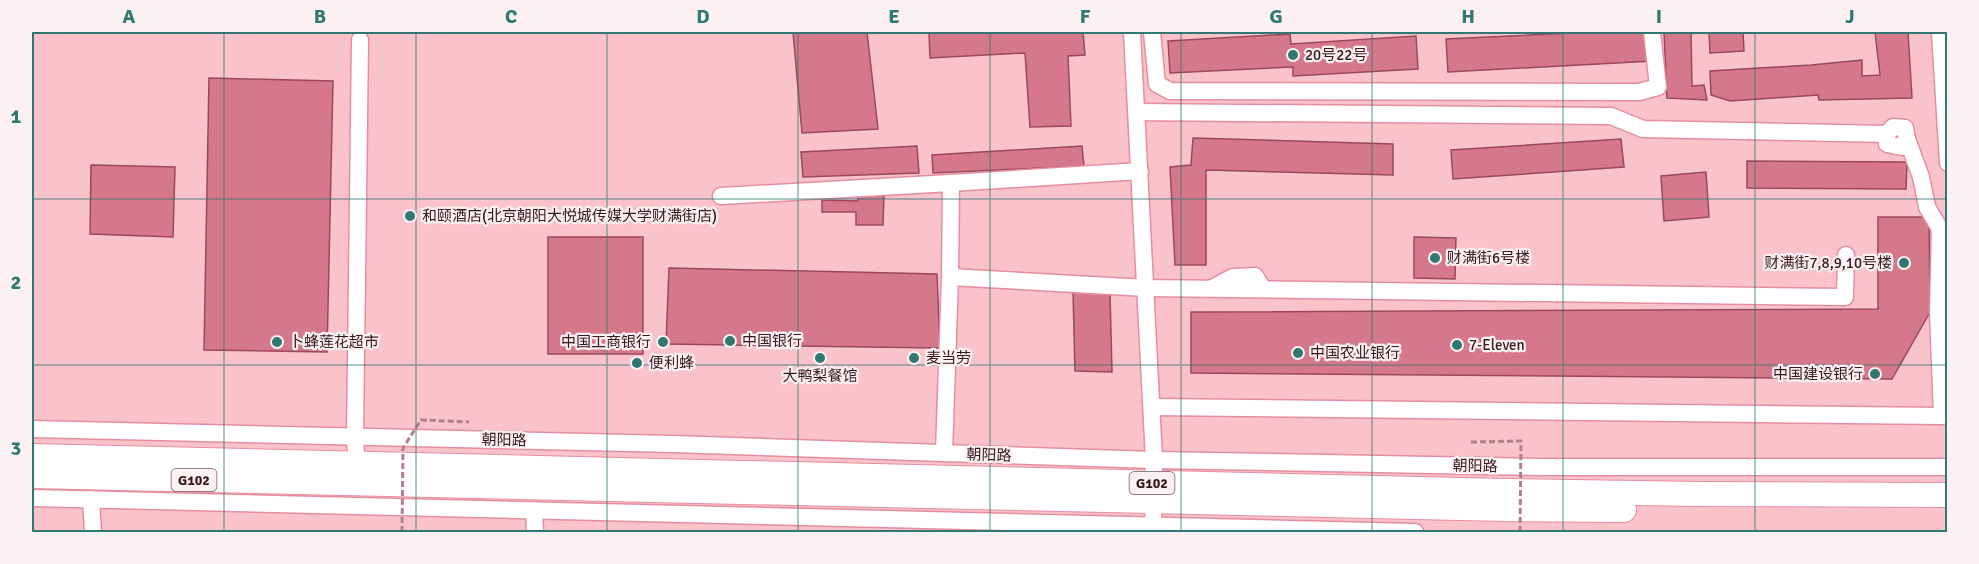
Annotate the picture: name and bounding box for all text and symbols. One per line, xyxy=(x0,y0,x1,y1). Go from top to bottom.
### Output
text: A xyxy=(123,4,136,29)
text: B xyxy=(314,4,326,29)
text: C xyxy=(505,4,517,29)
text: D xyxy=(696,4,710,29)
text: E xyxy=(888,4,900,29)
text: F xyxy=(1080,4,1091,29)
text: G xyxy=(1269,4,1283,29)
text: H xyxy=(1461,4,1475,29)
text: I xyxy=(1656,4,1662,29)
text: J xyxy=(1845,4,1855,29)
place label: 20号22号 xyxy=(1305,46,1367,64)
marker: 20号22号 xyxy=(1286,48,1300,62)
text: 1 xyxy=(11,104,22,129)
place label: 和颐酒店(北京朝阳大悦城传媒大学财满街店) xyxy=(422,207,717,225)
marker: 和颐酒店(北京朝阳大悦城传媒大学财满街店) xyxy=(403,209,417,223)
place label: 财满街6号楼 xyxy=(1447,249,1530,267)
marker: 财满街6号楼 xyxy=(1428,251,1442,265)
place label: 财满街7,8,9,10号楼 xyxy=(1764,254,1892,272)
marker: 财满街7,8,9,10号楼 xyxy=(1897,256,1911,270)
text: 2 xyxy=(11,270,21,295)
place label: 中国银行 xyxy=(742,332,802,350)
place label: 卜蜂莲花超市 xyxy=(289,333,379,351)
place label: 中国工商银行 xyxy=(561,333,651,351)
marker: 中国银行 xyxy=(723,334,737,348)
marker: 卜蜂莲花超市 xyxy=(270,335,284,349)
marker: 中国工商银行 xyxy=(656,335,670,349)
place label: 7-Eleven xyxy=(1469,336,1525,354)
marker: 7-Eleven xyxy=(1450,338,1464,352)
place label: 中国农业银行 xyxy=(1310,344,1400,362)
marker: 中国农业银行 xyxy=(1291,346,1305,360)
place label: 麦当劳 xyxy=(926,349,971,367)
marker: 大鸭梨餐馆 xyxy=(813,351,827,365)
marker: 麦当劳 xyxy=(907,351,921,365)
place label: 便利蜂 xyxy=(649,354,694,372)
marker: 便利蜂 xyxy=(630,356,644,370)
place label: 中国建设银行 xyxy=(1773,365,1863,383)
place label: 大鸭梨餐馆 xyxy=(782,367,858,385)
marker: 中国建设银行 xyxy=(1868,367,1882,381)
street label: 朝阳路 xyxy=(481,431,527,449)
text: 3 xyxy=(11,436,21,461)
street label: 朝阳路 xyxy=(966,445,1012,465)
street label: 朝阳路 xyxy=(1452,457,1498,475)
road number: G102 xyxy=(172,469,216,491)
road number: G102 xyxy=(1130,472,1174,494)

